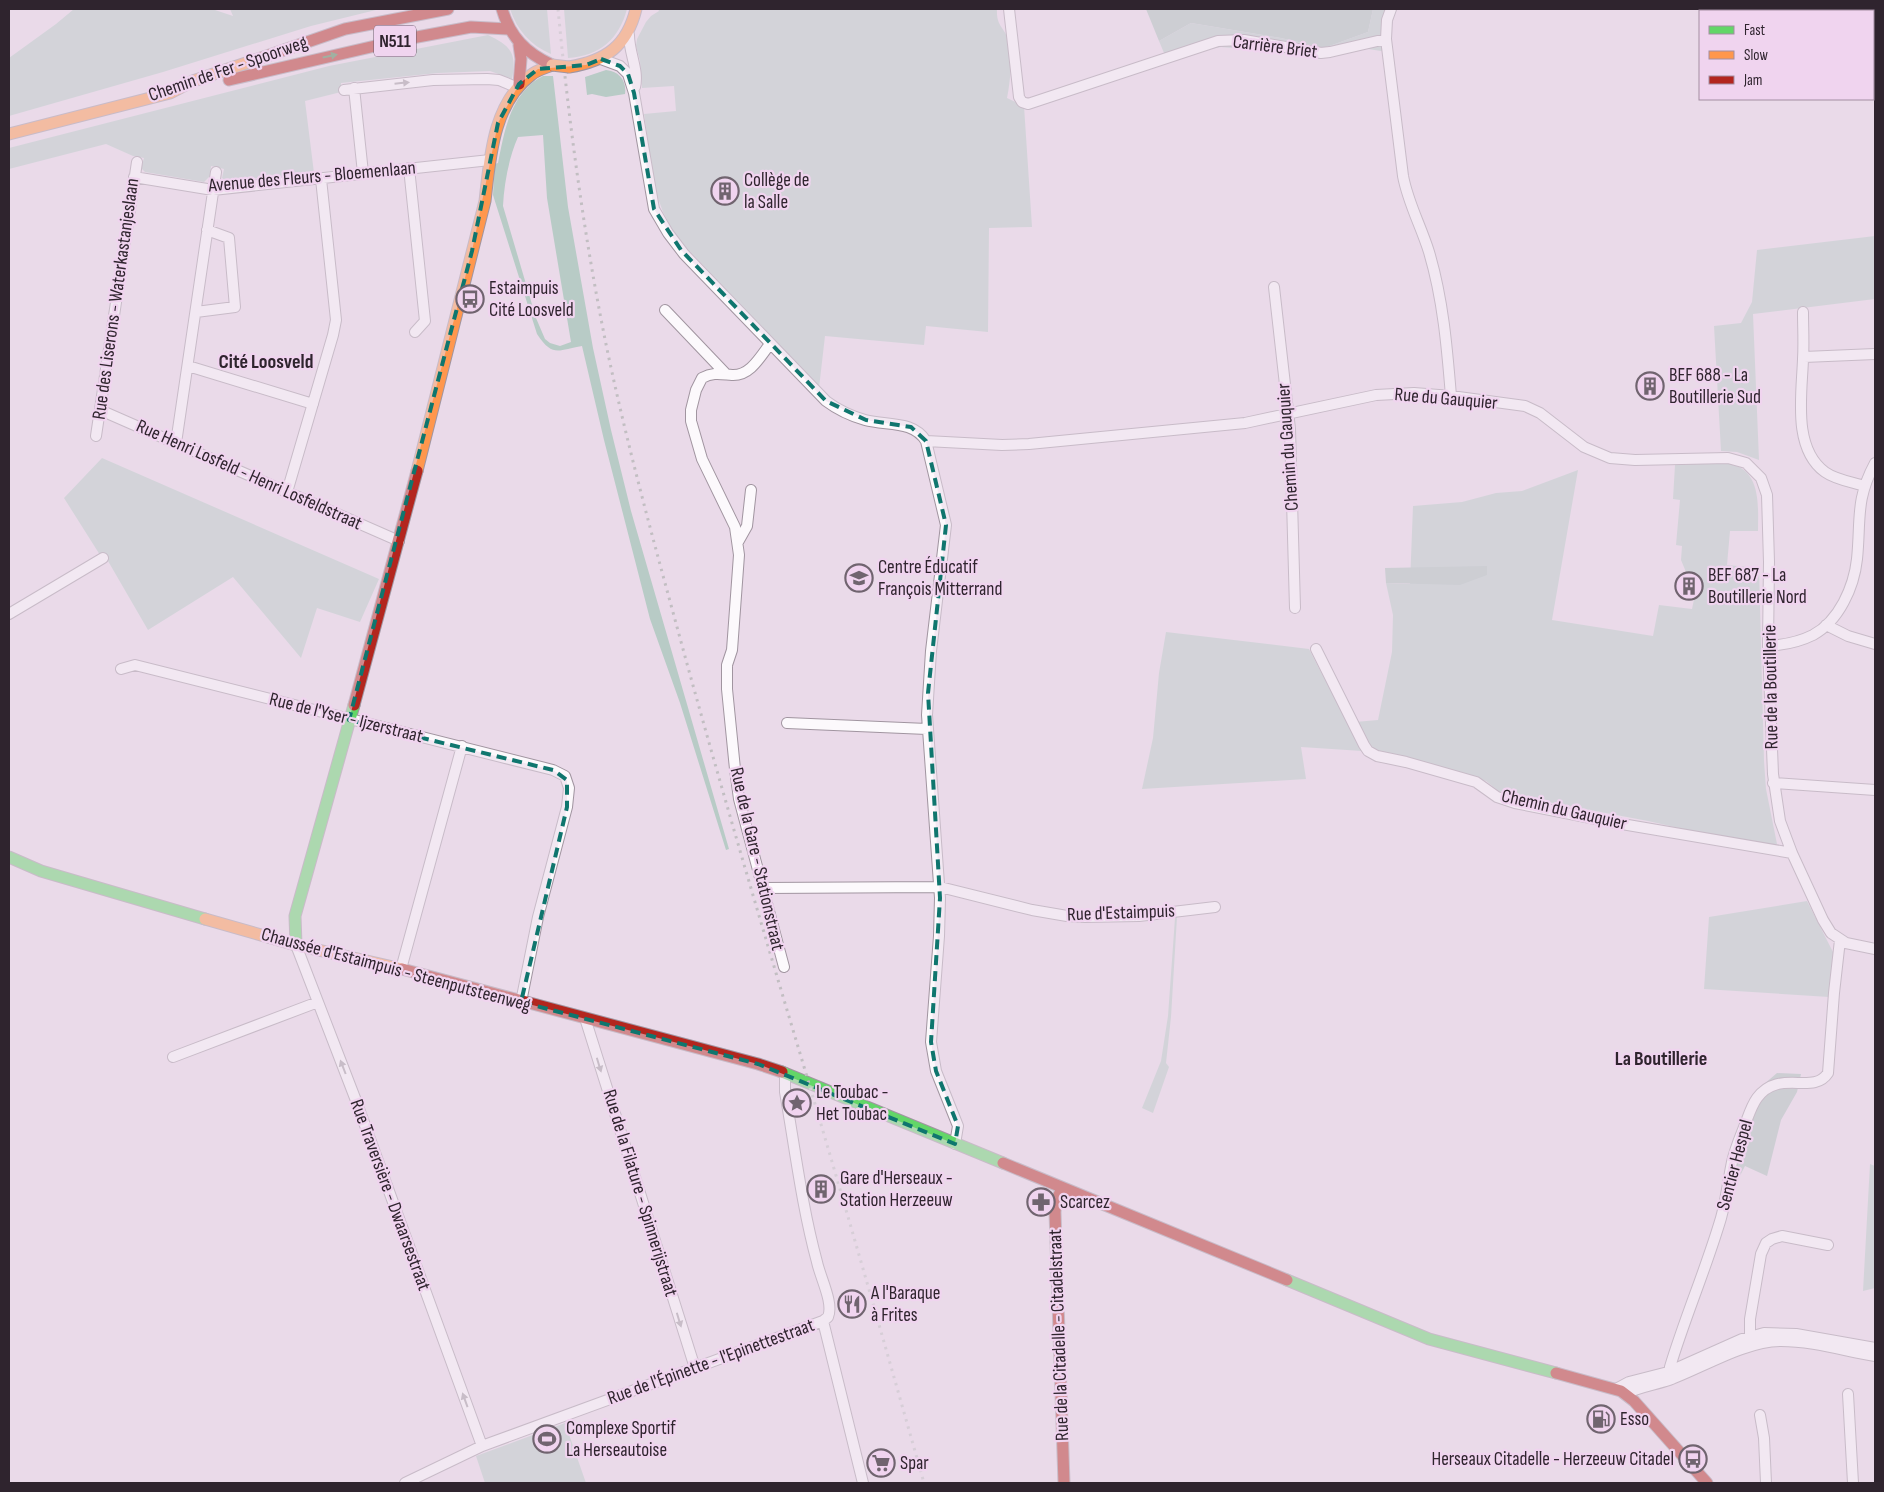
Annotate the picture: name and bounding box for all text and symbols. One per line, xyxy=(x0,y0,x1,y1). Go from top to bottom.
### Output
legend xyxy=(1699,10,1874,100)
text: Fast xyxy=(1744,21,1766,40)
road number: N511 xyxy=(374,26,416,56)
street label: Carrière Briet xyxy=(1231,30,1319,64)
street label: Chemin de Fer - Spoorweg xyxy=(145,31,311,107)
text: Slow xyxy=(1744,46,1768,65)
one-way arrow xyxy=(323,51,339,59)
text: Jam xyxy=(1743,71,1762,90)
one-way arrow xyxy=(395,79,411,87)
street label: Avenue des Fleurs - Bloemenlaan xyxy=(206,156,417,198)
place label: Collège de la Salle xyxy=(744,169,809,214)
building icon: Collège de la Salle xyxy=(710,176,740,206)
street label: Rue des Liserons - Waterkastanjeslaan xyxy=(88,177,144,421)
place label: Estaimpuis Cité Loosveld xyxy=(489,277,574,322)
bus stop icon: Estaimpuis Cité Loosveld xyxy=(455,284,485,314)
district label: Cité Loosveld xyxy=(219,350,313,374)
place label: BEF 688 - La Boutillerie Sud xyxy=(1669,364,1761,409)
building icon: BEF 688 - La Boutillerie Sud xyxy=(1635,371,1665,401)
street label: Chemin du Gauquier xyxy=(1272,382,1304,512)
street label: Rue du Gauquier xyxy=(1393,383,1499,415)
street label: Rue Henri Losfeld - Henri Losfeldstraat xyxy=(132,415,366,535)
place label: Centre Éducatif François Mitterrand xyxy=(878,556,1002,601)
school or university icon: Centre Éducatif François Mitterrand xyxy=(844,563,874,593)
place label: BEF 687 - La Boutillerie Nord xyxy=(1708,564,1807,609)
building icon: BEF 687 - La Boutillerie Nord xyxy=(1674,571,1704,601)
street label: Rue de la Boutillerie xyxy=(1758,624,1784,750)
street label: Rue de l'Yser - Ijzerstraat xyxy=(267,688,425,748)
street label: Rue de la Gare - Stationstraat xyxy=(725,765,789,953)
street label: Chemin du Gauquier xyxy=(1499,784,1629,836)
street label: Rue d'Estaimpuis xyxy=(1067,900,1175,926)
street label: Chaussée d'Estaimpuis - Steenputsteenweg xyxy=(259,923,534,1017)
district label: La Boutillerie xyxy=(1615,1047,1707,1071)
one-way arrow xyxy=(596,1057,604,1072)
one-way arrow xyxy=(339,1059,347,1074)
place label: Le Toubac - Het Toubac xyxy=(816,1081,889,1126)
street label: Rue de la Filature - Spinnerijstraat xyxy=(598,1087,683,1299)
place icon: Le Toubac - Het Toubac xyxy=(782,1088,812,1118)
street label: Rue Traversière - Dwaarsestraat xyxy=(345,1096,435,1294)
street label: Sentier Hespel xyxy=(1712,1117,1758,1213)
place label: Gare d'Herseaux - Station Herzeeuw xyxy=(840,1167,953,1212)
building icon: Gare d'Herseaux - Station Herzeeuw xyxy=(806,1174,836,1204)
pharmacy icon: Scarcez xyxy=(1026,1187,1056,1217)
place label: Scarcez xyxy=(1060,1191,1110,1214)
street label: Rue de la Citadelle - Citadelstraat xyxy=(1044,1228,1074,1441)
place label: A l'Baraque à Frites xyxy=(870,1282,940,1327)
restaurant icon: A l'Baraque à Frites xyxy=(837,1289,867,1319)
one-way arrow xyxy=(676,1312,683,1327)
street label: Rue de l'Épinette - l'Epinettestraat xyxy=(605,1314,818,1410)
one-way arrow xyxy=(461,1392,469,1407)
fuel station icon: Esso xyxy=(1586,1404,1616,1434)
place label: Esso xyxy=(1620,1408,1649,1431)
place label: Complexe Sportif La Herseautoise xyxy=(566,1417,676,1462)
sports icon: Complexe Sportif La Herseautoise xyxy=(532,1424,562,1454)
bus stop icon: Herseaux Citadelle - Herzeeuw Citadel xyxy=(1678,1444,1708,1474)
supermarket icon: Spar xyxy=(866,1448,896,1478)
place label: Herseaux Citadelle - Herzeeuw Citadel xyxy=(1432,1448,1674,1471)
place label: Spar xyxy=(900,1452,929,1475)

